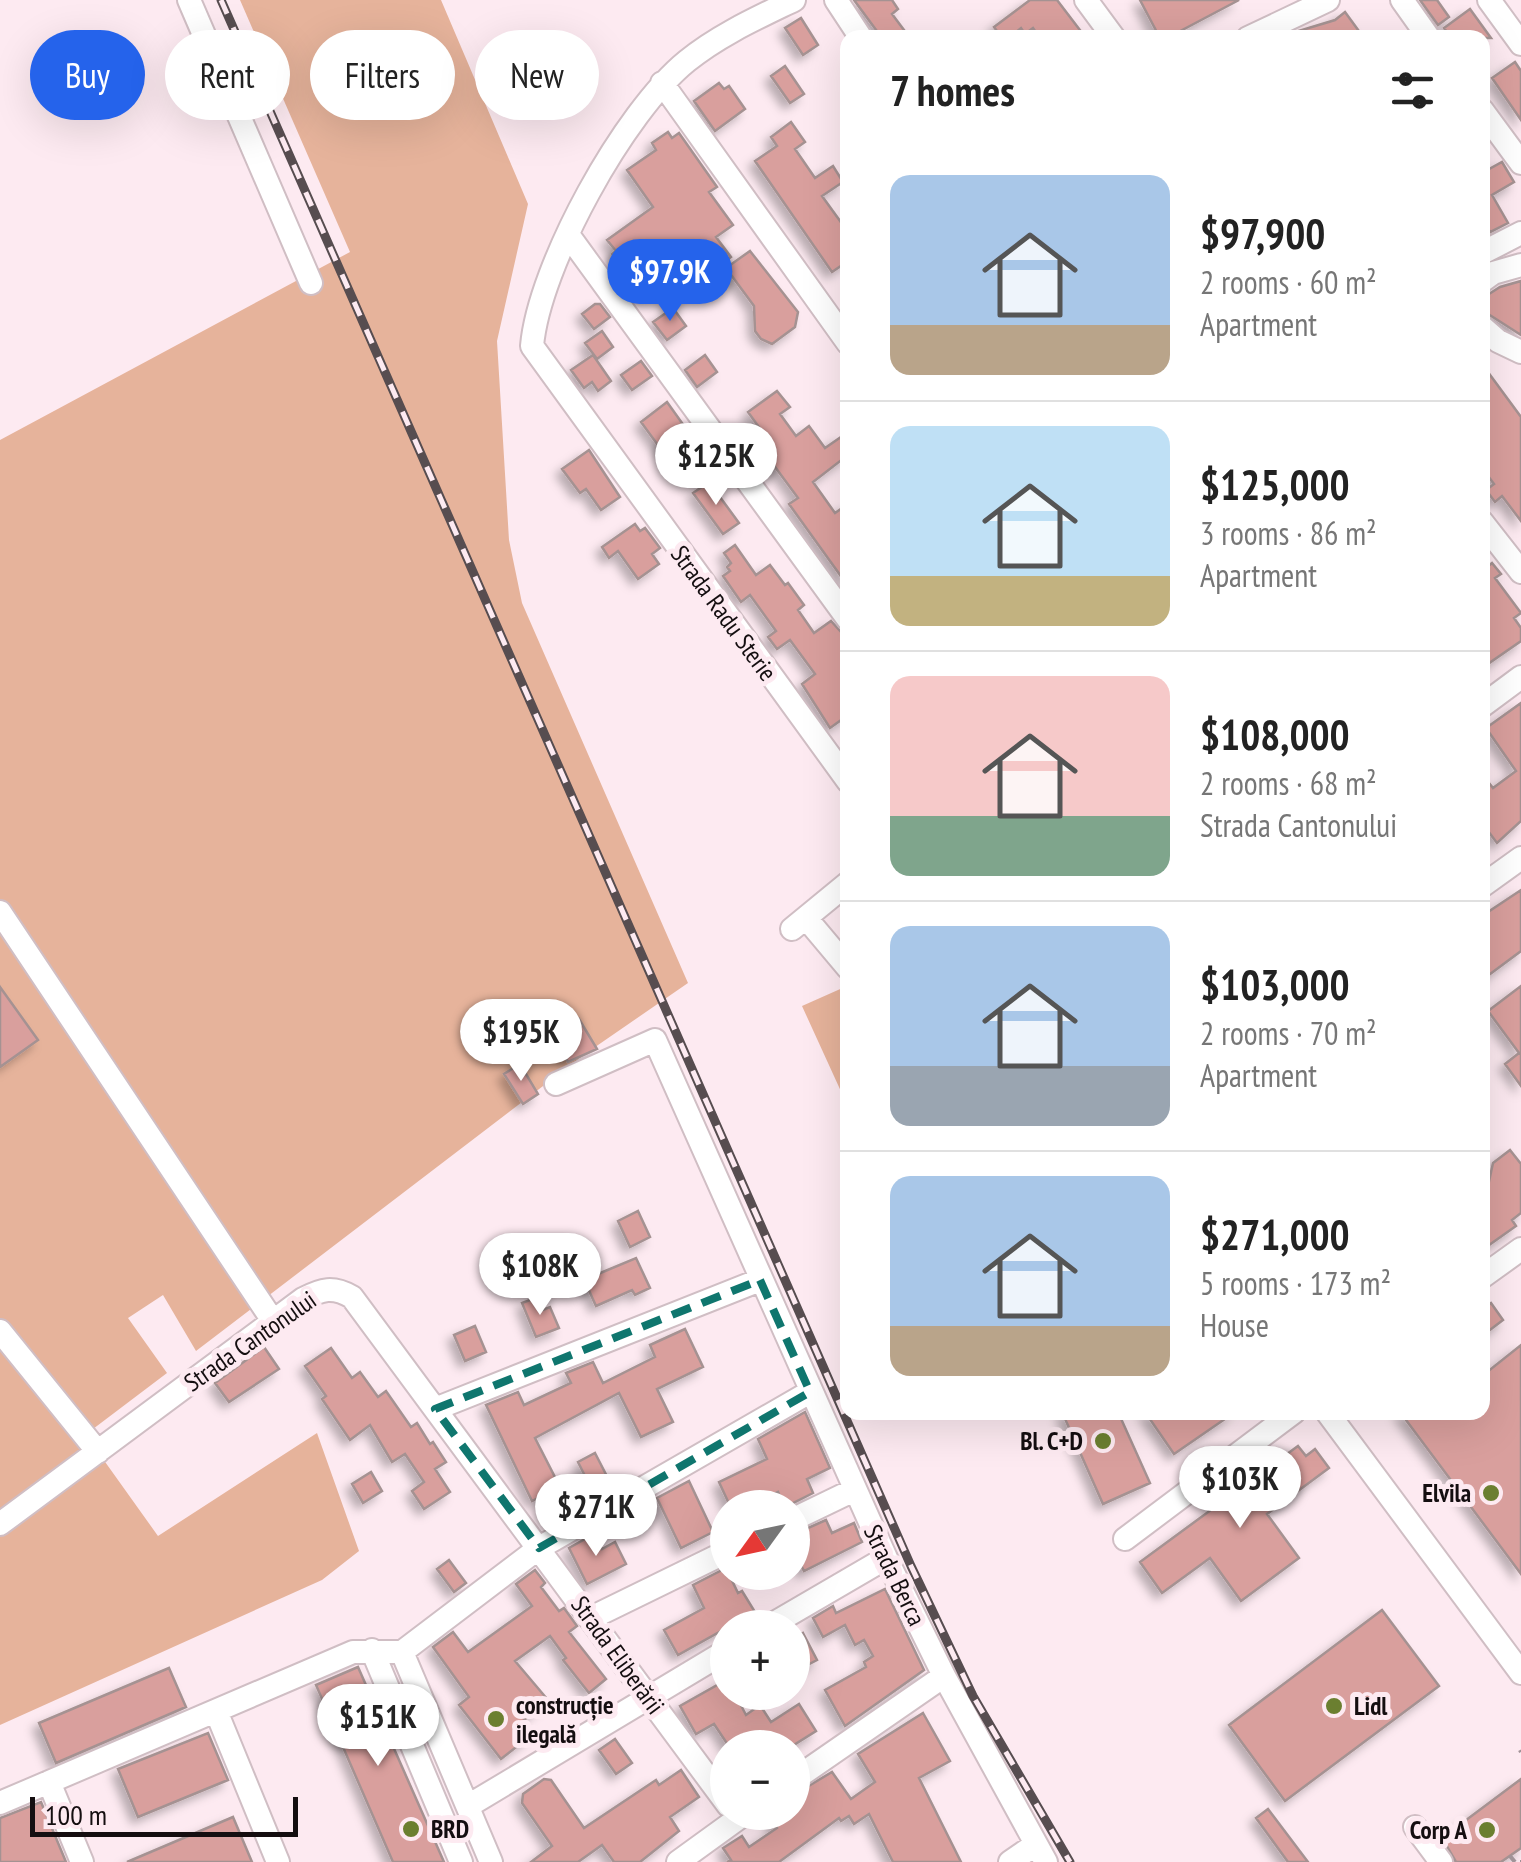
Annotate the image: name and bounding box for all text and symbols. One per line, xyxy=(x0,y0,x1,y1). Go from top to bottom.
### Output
chip: Buy xyxy=(30,30,145,120)
chip: Rent xyxy=(165,30,290,120)
chip: Filters xyxy=(310,30,455,120)
chip: New xyxy=(475,30,599,120)
text: 7 homes xyxy=(890,63,1015,118)
icon: filters xyxy=(1385,63,1440,118)
text: $97,900 xyxy=(1200,206,1325,261)
icon: home xyxy=(970,215,1090,335)
pin: $97.9K xyxy=(589,239,751,324)
text: $97.9K xyxy=(629,250,711,292)
text: 2 rooms · 60 m² xyxy=(1200,261,1377,303)
text: Apartment xyxy=(1200,303,1317,345)
pin: $125K xyxy=(646,423,786,508)
text: $125K xyxy=(677,434,755,476)
text: $125,000 xyxy=(1200,457,1350,512)
icon: home xyxy=(970,466,1090,586)
text: 3 rooms · 86 m² xyxy=(1200,512,1377,554)
street label: Strada Radu Sterie xyxy=(664,539,784,687)
text: Apartment xyxy=(1200,554,1317,596)
text: $108,000 xyxy=(1200,707,1350,762)
icon: home xyxy=(970,716,1090,836)
text: 2 rooms · 68 m² xyxy=(1200,762,1377,804)
text: Strada Cantonului xyxy=(1200,804,1397,846)
text: $103,000 xyxy=(1200,957,1350,1012)
icon: home xyxy=(970,966,1090,1086)
pin: $195K xyxy=(451,999,591,1084)
text: $195K xyxy=(482,1010,560,1052)
text: 2 rooms · 70 m² xyxy=(1200,1012,1377,1054)
text: Apartment xyxy=(1200,1054,1317,1096)
text: $271,000 xyxy=(1200,1207,1350,1262)
icon: home xyxy=(970,1216,1090,1336)
pin: $108K xyxy=(470,1233,610,1318)
text: $108K xyxy=(501,1244,579,1286)
text: 5 rooms · 173 m² xyxy=(1200,1262,1391,1304)
street label: Strada Cantonului xyxy=(178,1284,322,1398)
text: House xyxy=(1200,1304,1269,1346)
place label: Bl. C+D xyxy=(1020,1425,1083,1457)
marker: Bl. C+D xyxy=(1092,1430,1114,1452)
pin: $103K xyxy=(1170,1446,1310,1531)
text: $103K xyxy=(1201,1457,1279,1499)
pin: $271K xyxy=(526,1474,666,1559)
place label: Elvila xyxy=(1422,1477,1471,1509)
marker: Elvila xyxy=(1480,1482,1502,1504)
text: $271K xyxy=(557,1485,635,1527)
north arrow xyxy=(710,1490,810,1590)
map controls xyxy=(710,1490,810,1830)
street label: Strada Berca xyxy=(857,1519,933,1631)
street label: Strada Eliberării xyxy=(564,1590,672,1720)
button: + xyxy=(710,1610,810,1710)
pin: $151K xyxy=(308,1684,448,1769)
place label: construcție ilegală xyxy=(516,1689,614,1750)
place label: Lidl xyxy=(1354,1690,1388,1722)
text: $151K xyxy=(339,1695,417,1737)
marker: Lidl xyxy=(1323,1695,1345,1717)
marker: construcție ilegală xyxy=(485,1708,507,1730)
button: − xyxy=(710,1730,810,1830)
scale bar xyxy=(30,1792,298,1836)
text: 100 m xyxy=(45,1796,107,1833)
place label: BRD xyxy=(431,1813,469,1845)
place label: Corp A xyxy=(1410,1814,1467,1846)
marker: BRD xyxy=(400,1818,422,1840)
marker: Corp A xyxy=(1476,1819,1498,1841)

